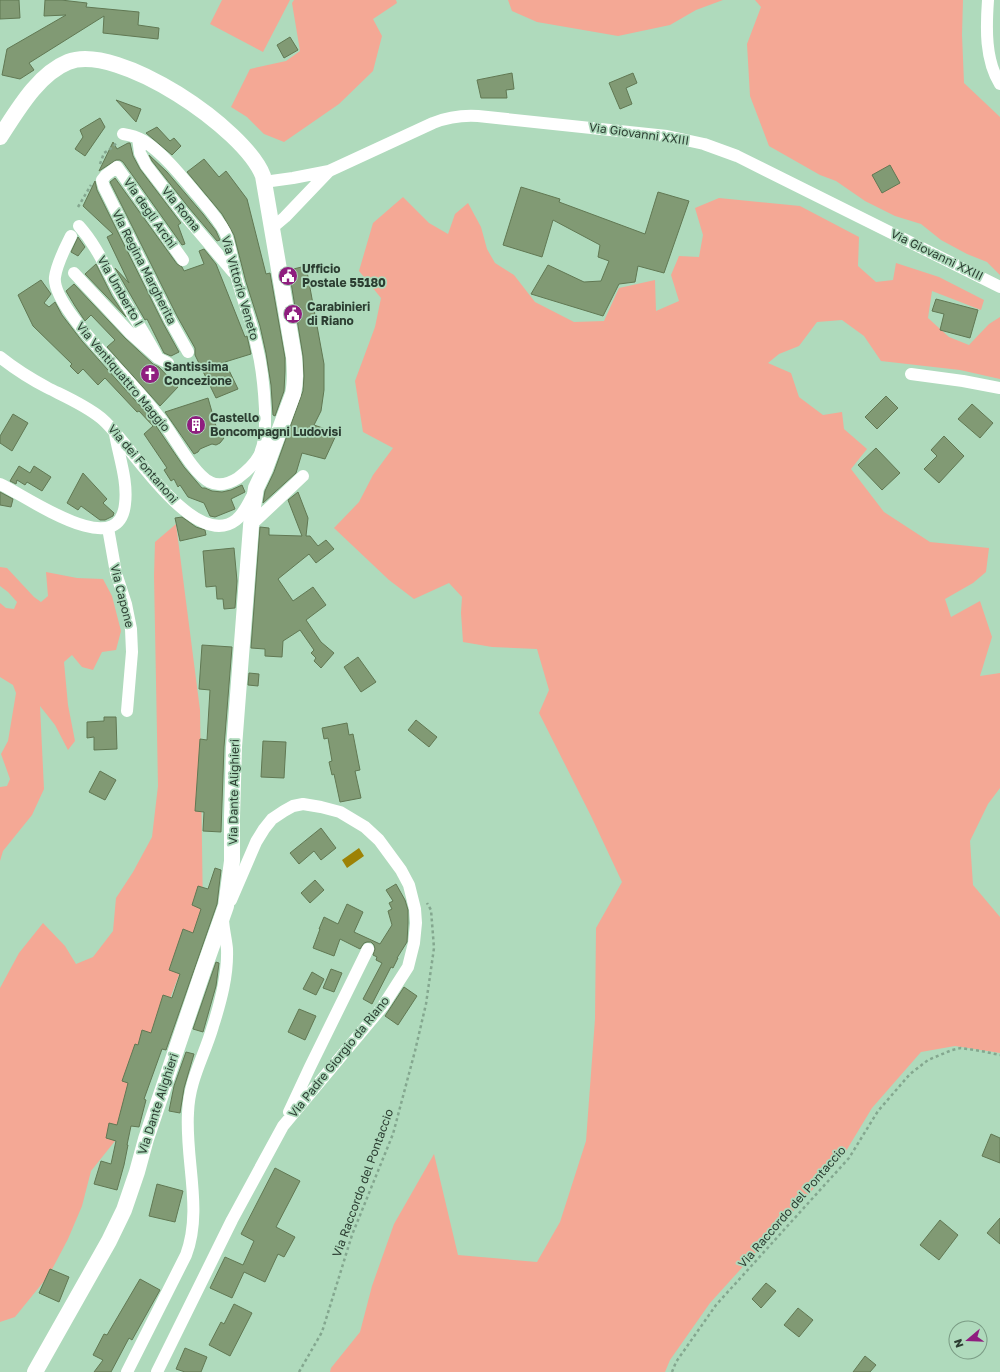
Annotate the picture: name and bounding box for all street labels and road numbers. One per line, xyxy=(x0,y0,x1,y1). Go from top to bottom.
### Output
street label: Via Giovanni XXIII xyxy=(588,119,690,148)
street label: Via degli Archi xyxy=(121,175,180,251)
street label: Via Roma xyxy=(159,183,204,234)
street label: Via Regina Margherita xyxy=(109,207,180,327)
street label: Via Giovanni XXIII xyxy=(889,226,986,283)
street label: Via Vittorio Veneto xyxy=(218,234,263,342)
street label: Via Umberto I xyxy=(94,253,147,328)
street label: Via Ventiquattro Maggio xyxy=(73,319,174,435)
street label: Via dei Fontanoni xyxy=(105,421,182,506)
street label: Via Capone xyxy=(107,563,138,629)
street label: Via Dante Alighieri xyxy=(225,739,242,845)
street label: Via Padre Giorgio da Riano xyxy=(285,993,392,1120)
street label: Via Dante Alighieri xyxy=(134,1051,181,1157)
street label: Via Raccordo del Pontaccio xyxy=(329,1107,396,1259)
street label: Via Raccordo del Pontaccio xyxy=(735,1143,849,1271)

